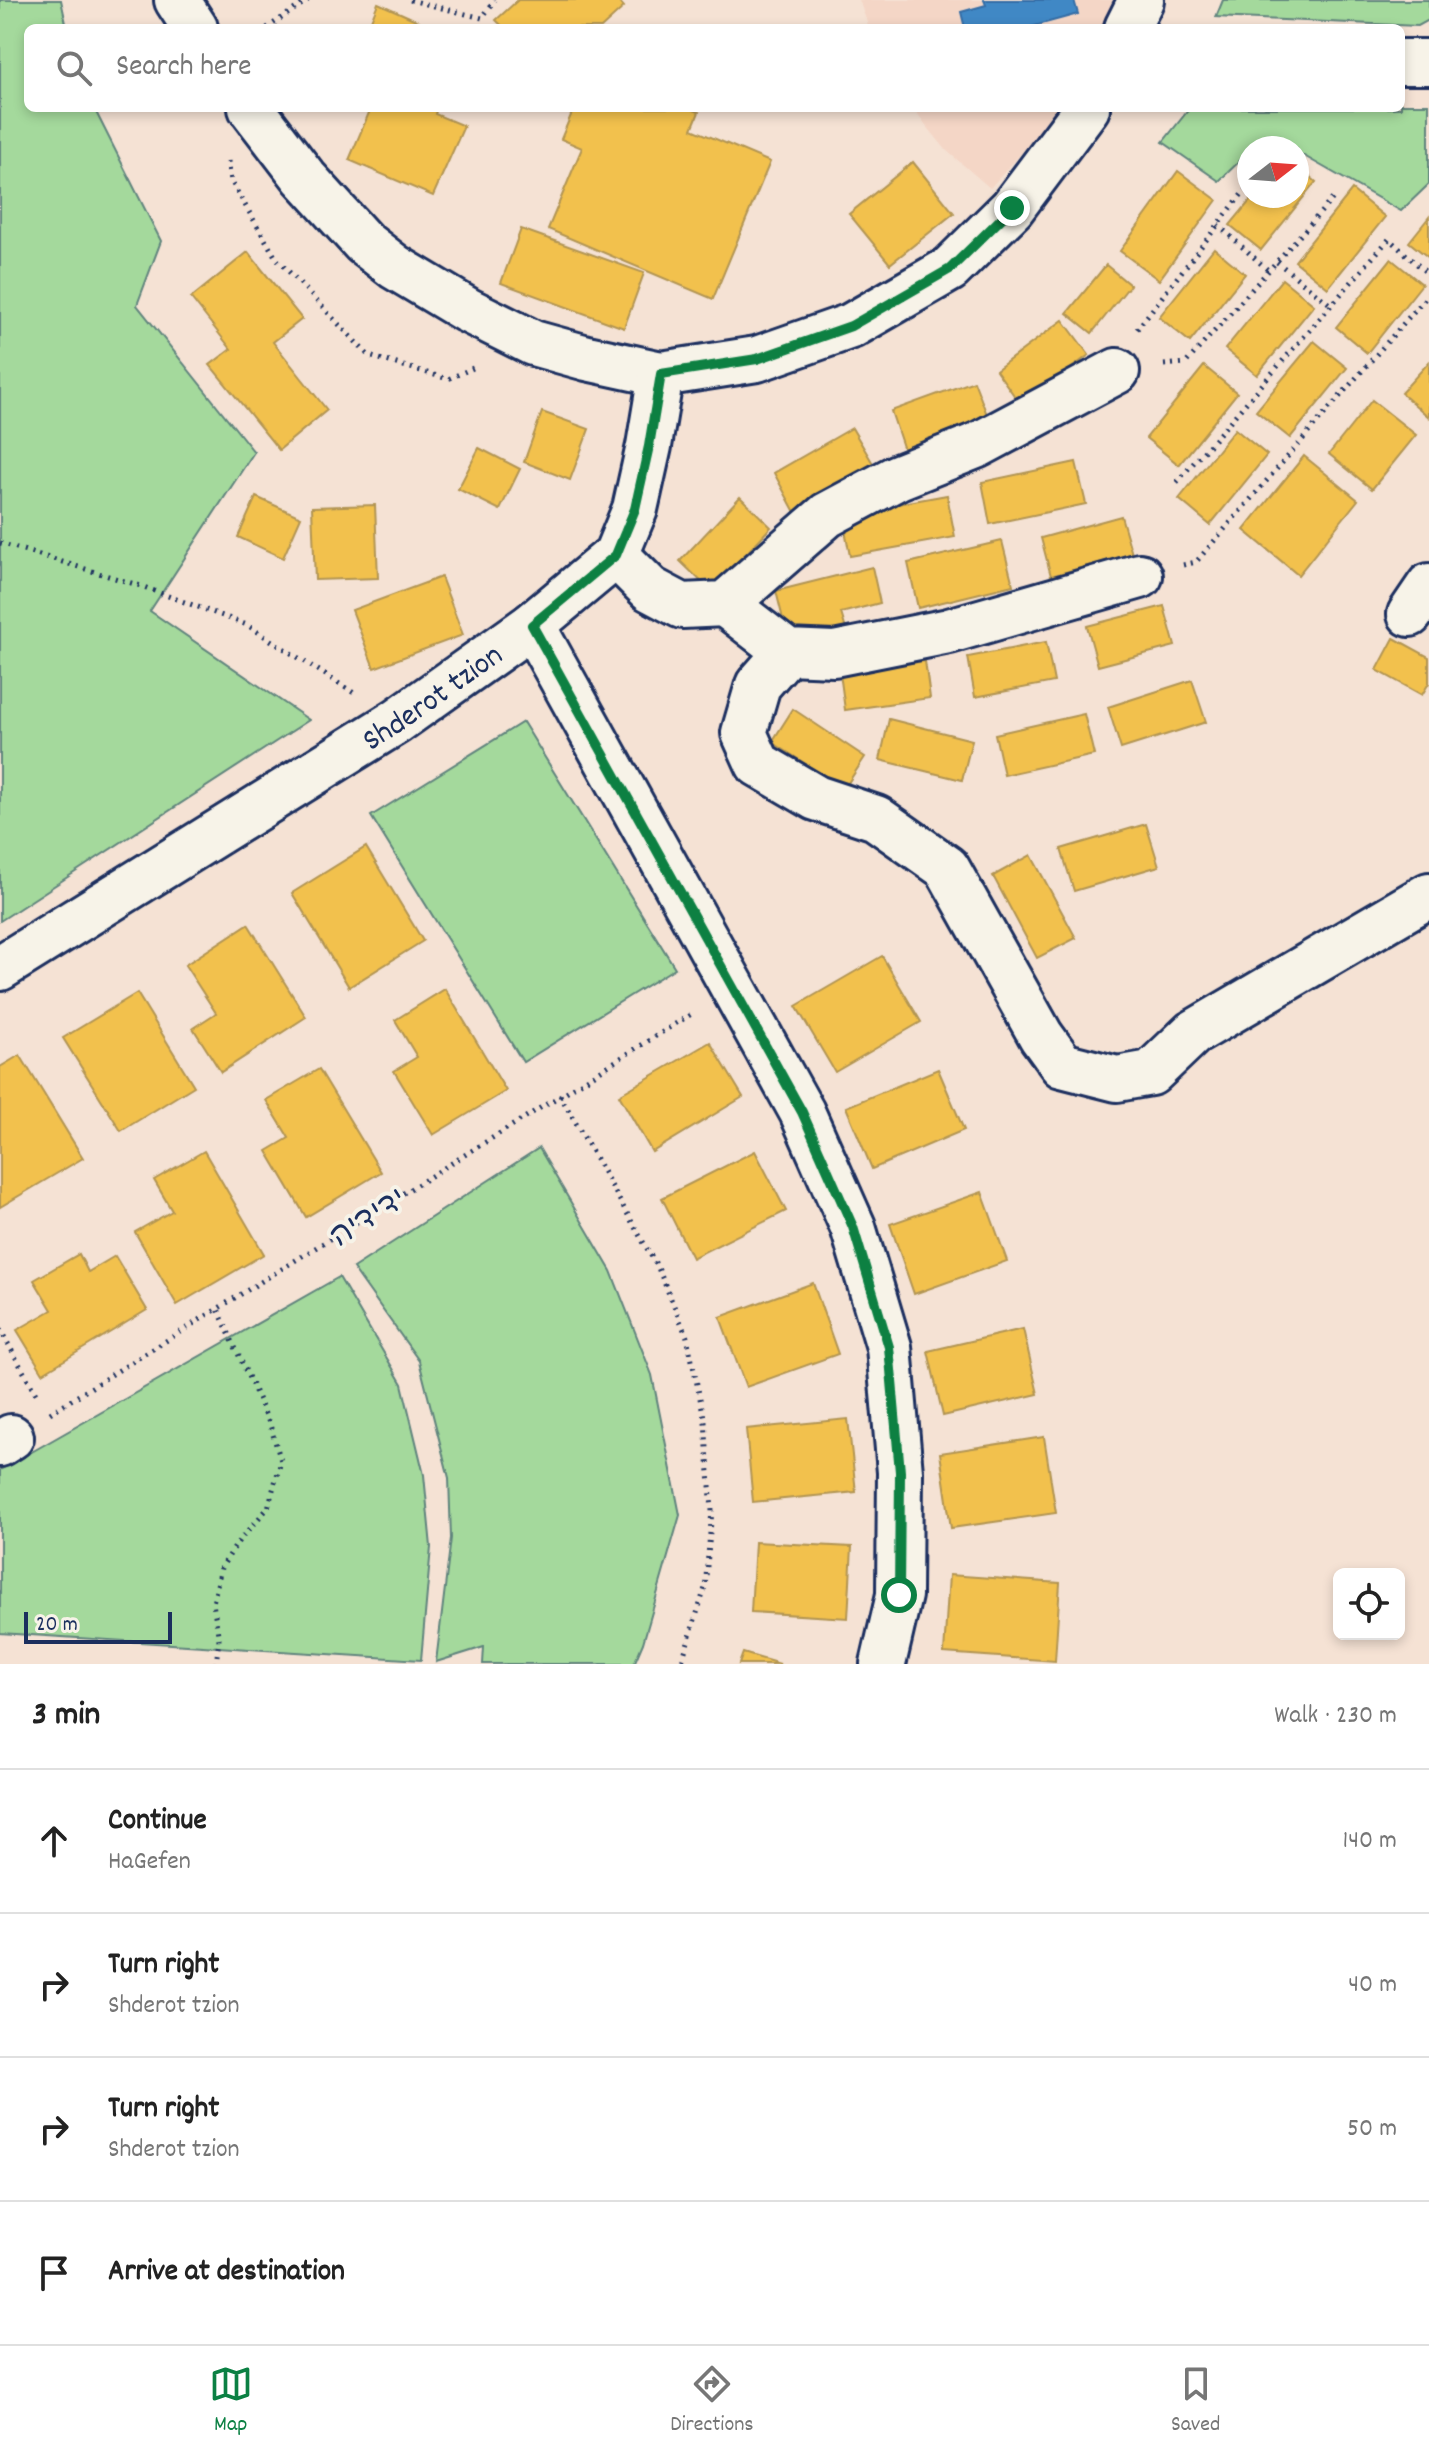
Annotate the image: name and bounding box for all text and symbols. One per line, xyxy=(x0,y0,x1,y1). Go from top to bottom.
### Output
search box xyxy=(24,24,1405,112)
icon: search xyxy=(52,46,96,90)
text: Search here xyxy=(116,47,252,90)
north arrow xyxy=(1237,136,1309,208)
route end xyxy=(994,190,1030,226)
street label: Shderot tzion xyxy=(355,635,514,765)
street label: ידידיה xyxy=(322,1179,417,1262)
map controls xyxy=(1333,1568,1405,1640)
button: locate xyxy=(1333,1568,1405,1640)
route start xyxy=(881,1577,917,1613)
scale bar xyxy=(24,1608,172,1644)
text: 20 m xyxy=(36,1610,78,1641)
text: 3 min xyxy=(32,1692,100,1741)
text: Walk · 230 m xyxy=(1274,1698,1397,1735)
text: Continue xyxy=(108,1801,207,1844)
icon: ahead xyxy=(32,1819,76,1863)
text: 140 m xyxy=(1343,1823,1397,1860)
text: HaGefen xyxy=(108,1844,191,1881)
text: Turn right xyxy=(108,1945,219,1988)
icon: right xyxy=(32,1963,76,2007)
text: 40 m xyxy=(1348,1967,1397,2004)
text: Shderot tzion xyxy=(108,1988,240,2025)
text: Turn right xyxy=(108,2089,219,2132)
icon: right xyxy=(32,2107,76,2151)
text: 50 m xyxy=(1347,2111,1397,2148)
text: Shderot tzion xyxy=(108,2132,240,2169)
icon: arrive xyxy=(32,2251,76,2295)
text: Arrive at destination xyxy=(108,2252,345,2295)
tab: Map xyxy=(209,2362,253,2441)
tab: Directions xyxy=(670,2362,754,2441)
tab: Saved xyxy=(1171,2362,1220,2441)

